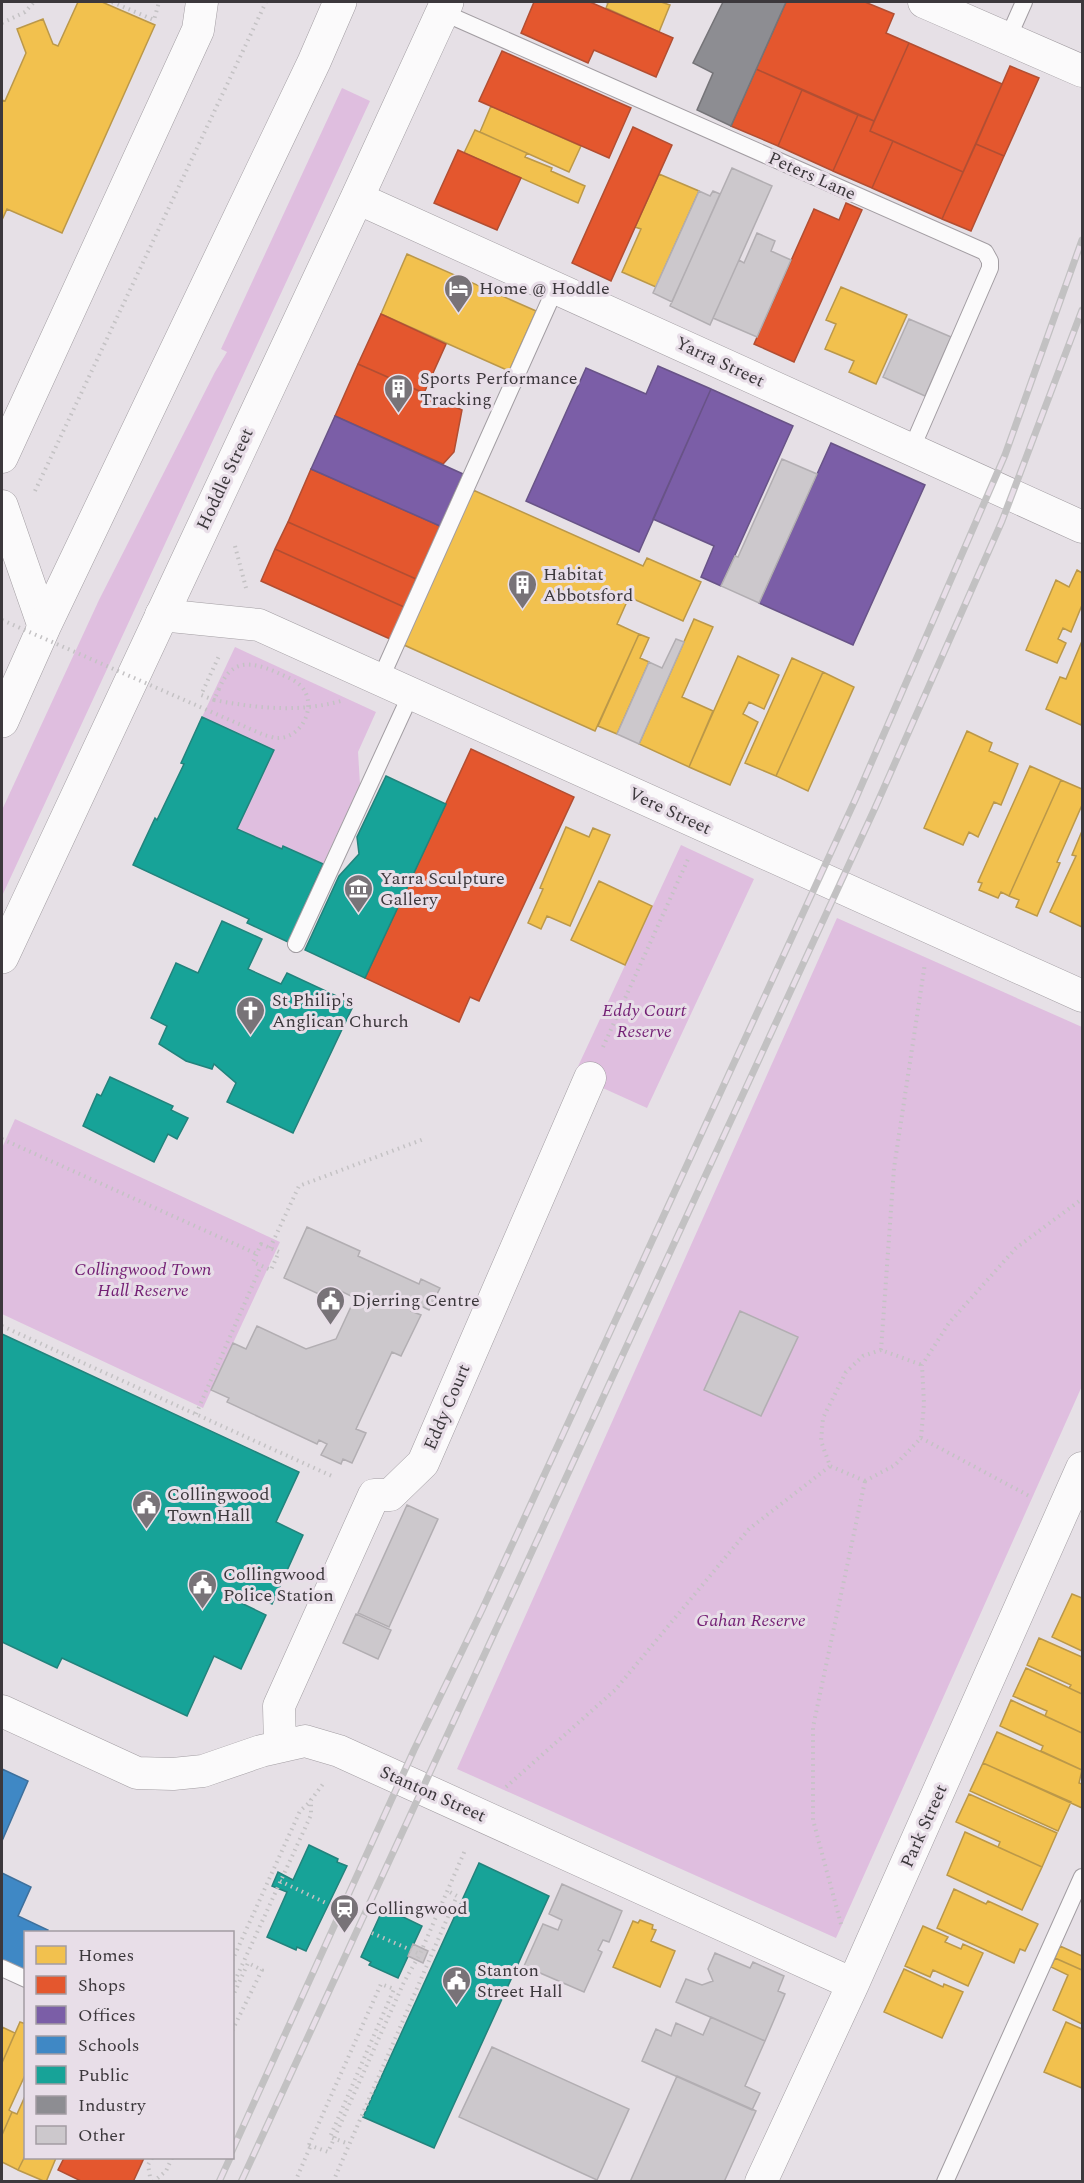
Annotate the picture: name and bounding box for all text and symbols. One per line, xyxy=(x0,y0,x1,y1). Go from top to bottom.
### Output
street label: Peters Lane xyxy=(764,145,860,207)
hotel icon: Home @ Hoddle xyxy=(442,272,474,314)
place label: Home @ Hoddle xyxy=(479,275,610,302)
street label: Yarra Street xyxy=(671,330,769,394)
place label: Sports Performance Tracking xyxy=(420,365,578,413)
building icon: Sports Performance Tracking xyxy=(383,372,415,414)
street label: Hoddle Street xyxy=(189,423,261,535)
place label: Habitat Abbotsford xyxy=(543,561,633,609)
building icon: Habitat Abbotsford xyxy=(506,568,538,610)
street label: Vere Street xyxy=(624,780,716,842)
place label: Yarra Sculpture Gallery xyxy=(380,865,505,913)
museum icon: Yarra Sculpture Gallery xyxy=(343,872,375,914)
place label: St Philip's Anglican Church xyxy=(272,987,409,1035)
church icon: St Philip's Anglican Church xyxy=(235,994,267,1036)
park label: Eddy Court Reserve xyxy=(602,997,686,1045)
park label: Collingwood Town Hall Reserve xyxy=(74,1256,212,1304)
public building icon: Djerring Centre xyxy=(315,1284,347,1326)
place label: Djerring Centre xyxy=(352,1287,480,1314)
street label: Eddy Court xyxy=(417,1360,477,1454)
place label: Collingwood Town Hall xyxy=(167,1481,269,1529)
public building icon: Collingwood Town Hall xyxy=(130,1488,162,1530)
place label: Collingwood Police Station xyxy=(223,1561,334,1609)
public building icon: Collingwood Police Station xyxy=(186,1568,218,1610)
park label: Gahan Reserve xyxy=(696,1607,806,1634)
street label: Stanton Street xyxy=(376,1759,490,1829)
street label: Park Street xyxy=(894,1780,954,1872)
station icon: Collingwood xyxy=(328,1892,360,1934)
place label: Collingwood xyxy=(365,1895,467,1922)
legend xyxy=(24,1931,234,2159)
text: Homes xyxy=(78,1942,134,1969)
place label: Stanton Street Hall xyxy=(477,1957,563,2005)
public building icon: Stanton Street Hall xyxy=(440,1964,472,2006)
text: Shops xyxy=(78,1972,126,1999)
text: Offices xyxy=(78,2002,136,2029)
text: Schools xyxy=(78,2032,140,2059)
text: Public xyxy=(78,2062,129,2089)
text: Industry xyxy=(78,2092,147,2119)
text: Other xyxy=(78,2122,125,2149)

